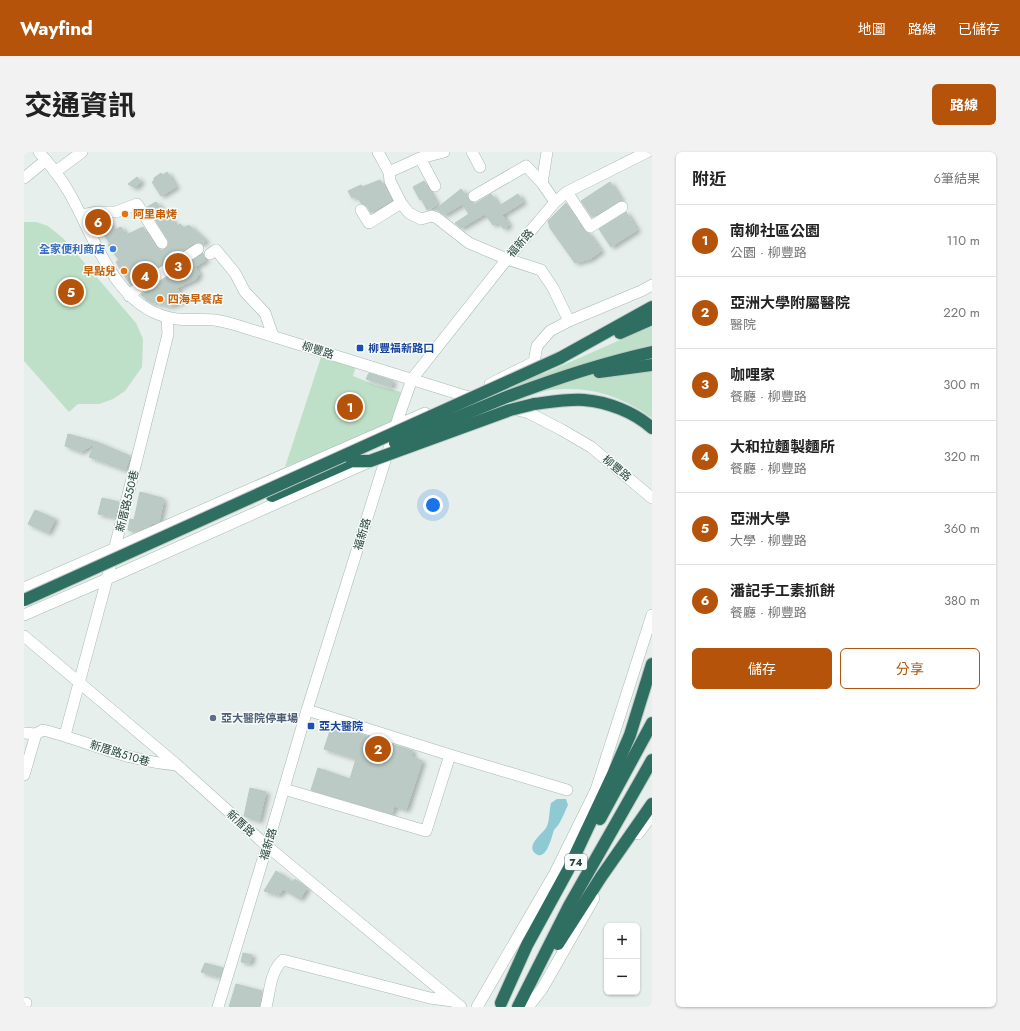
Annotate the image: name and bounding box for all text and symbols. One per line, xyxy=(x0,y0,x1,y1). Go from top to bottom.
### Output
text: Wayfind xyxy=(20,15,93,42)
text: 地圖 xyxy=(858,19,886,39)
text: 路線 xyxy=(908,19,936,39)
text: 已儲存 xyxy=(958,19,1000,39)
button: 路線 xyxy=(932,84,996,125)
text: 交通資訊 xyxy=(24,85,136,126)
text: 附近 xyxy=(692,167,726,191)
text: 6筆結果 xyxy=(934,169,980,188)
place label: 阿里串烤 xyxy=(133,206,177,222)
pin: 6 xyxy=(85,207,111,237)
marker: 阿里串烤 xyxy=(120,209,130,219)
text: 南柳社區公園 xyxy=(730,220,820,242)
street label: 福新路 xyxy=(503,225,537,261)
text: 1 xyxy=(702,231,708,250)
text: 110 m xyxy=(946,231,980,250)
place label: 全家便利商店 xyxy=(39,241,105,257)
text: 公園 · 柳豐路 xyxy=(730,243,807,262)
marker: 全家便利商店 xyxy=(108,244,118,254)
pin: 3 xyxy=(165,251,191,281)
pin: 4 xyxy=(132,261,158,291)
place label: 早點兒 xyxy=(83,263,116,279)
marker: 早點兒 xyxy=(119,266,129,276)
pin: 5 xyxy=(58,277,84,307)
place label: 四海早餐店 xyxy=(168,291,223,307)
text: 亞洲大學附屬醫院 xyxy=(730,292,850,314)
marker: 四海早餐店 xyxy=(155,294,165,304)
text: 2 xyxy=(701,303,709,322)
text: 220 m xyxy=(943,303,980,322)
text: 醫院 xyxy=(730,315,756,334)
street label: 柳豐路 xyxy=(300,337,336,363)
place label: 柳豐福新路口 xyxy=(368,340,434,356)
marker: 柳豐福新路口 xyxy=(355,343,365,353)
text: 咖哩家 xyxy=(730,364,775,386)
text: 3 xyxy=(701,375,709,394)
text: 300 m xyxy=(943,375,980,394)
text: 餐廳 · 柳豐路 xyxy=(730,387,807,406)
pin: 1 xyxy=(337,392,363,422)
text: 大和拉麵製麵所 xyxy=(730,436,835,458)
text: 4 xyxy=(700,447,710,466)
text: 320 m xyxy=(944,447,980,466)
street label: 柳豐路 xyxy=(599,451,635,485)
text: 餐廳 · 柳豐路 xyxy=(730,459,807,478)
street label: 新厝路550巷 xyxy=(112,468,142,534)
your location xyxy=(423,495,443,515)
text: 亞洲大學 xyxy=(730,508,790,530)
street label: 福新路 xyxy=(350,516,374,552)
text: 5 xyxy=(701,519,709,538)
text: 360 m xyxy=(944,519,980,538)
text: 大學 · 柳豐路 xyxy=(730,531,807,550)
text: 潘記手工素抓餅 xyxy=(730,580,835,602)
text: 6 xyxy=(701,591,709,610)
text: 380 m xyxy=(944,591,980,610)
text: 餐廳 · 柳豐路 xyxy=(730,603,807,622)
button: 儲存 xyxy=(692,648,832,689)
button: 分享 xyxy=(840,648,980,689)
place label: 亞大醫院停車場 xyxy=(221,710,298,726)
marker: 亞大醫院停車場 xyxy=(208,713,218,723)
place label: 亞大醫院 xyxy=(319,718,363,734)
marker: 亞大醫院 xyxy=(306,721,316,731)
pin: 2 xyxy=(365,734,391,764)
street label: 新厝路510巷 xyxy=(88,736,152,770)
street label: 新厝路 xyxy=(223,806,259,840)
street label: 福新路 xyxy=(256,826,280,862)
road number: 74 xyxy=(565,854,587,870)
map controls xyxy=(604,923,640,995)
button: + xyxy=(604,923,640,959)
button: − xyxy=(604,959,640,995)

